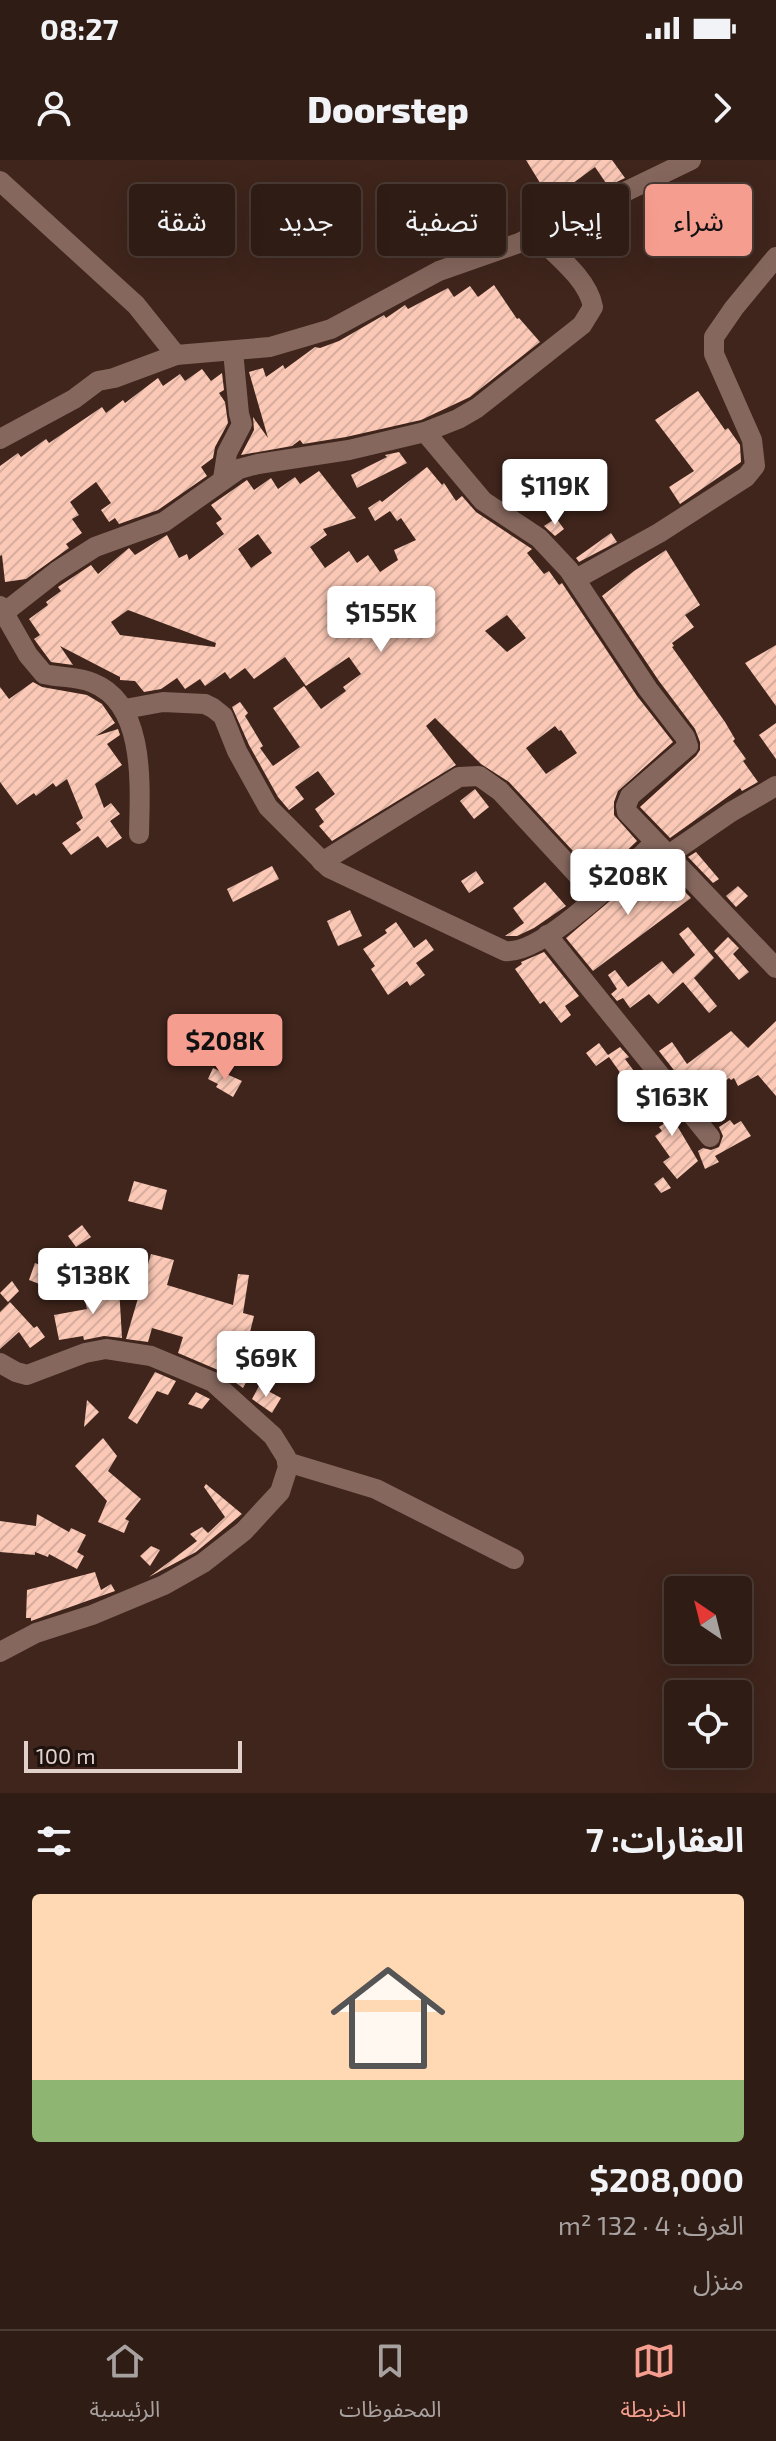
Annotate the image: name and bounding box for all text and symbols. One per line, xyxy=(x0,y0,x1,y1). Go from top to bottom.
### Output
text: 08:27 xyxy=(40,10,119,46)
icon: person xyxy=(32,86,76,130)
icon: forward xyxy=(700,86,744,130)
text: Doorstep xyxy=(307,87,469,130)
chip: شقة xyxy=(129,184,235,256)
chip: جديد xyxy=(251,184,361,256)
chip: تصفية xyxy=(377,184,506,256)
chip: إيجار xyxy=(522,184,629,256)
chip: شراء xyxy=(645,184,752,256)
pin: $119K xyxy=(499,459,611,527)
text: $119K xyxy=(520,469,590,500)
pin: $155K xyxy=(325,586,437,654)
text: $155K xyxy=(345,596,417,627)
pin: $208K xyxy=(572,849,684,917)
text: $208K xyxy=(588,859,668,890)
pin: $208K xyxy=(169,1014,281,1082)
text: $208K xyxy=(185,1024,265,1055)
pin: $163K xyxy=(616,1070,728,1138)
text: $163K xyxy=(636,1080,708,1111)
pin: $138K xyxy=(37,1248,149,1316)
text: $138K xyxy=(56,1258,130,1289)
pin: $69K xyxy=(219,1331,313,1399)
text: $69K xyxy=(235,1341,297,1372)
north arrow xyxy=(664,1576,752,1664)
map controls xyxy=(664,1576,752,1768)
button: locate xyxy=(664,1680,752,1768)
scale bar xyxy=(24,1737,242,1773)
text: 100 m xyxy=(36,1742,95,1768)
text: العقارات: 7 xyxy=(586,1818,744,1859)
icon: filters xyxy=(32,1819,76,1863)
icon: home xyxy=(316,1946,460,2090)
text: $208,000 xyxy=(589,2158,744,2199)
text: الغرف: 4 · 132 m² xyxy=(558,2209,744,2240)
text: منزل xyxy=(693,2264,744,2295)
tab: الرئيسية xyxy=(90,2339,160,2433)
tab: المحفوظات xyxy=(339,2339,441,2433)
tab: الخريطة xyxy=(621,2339,686,2433)

